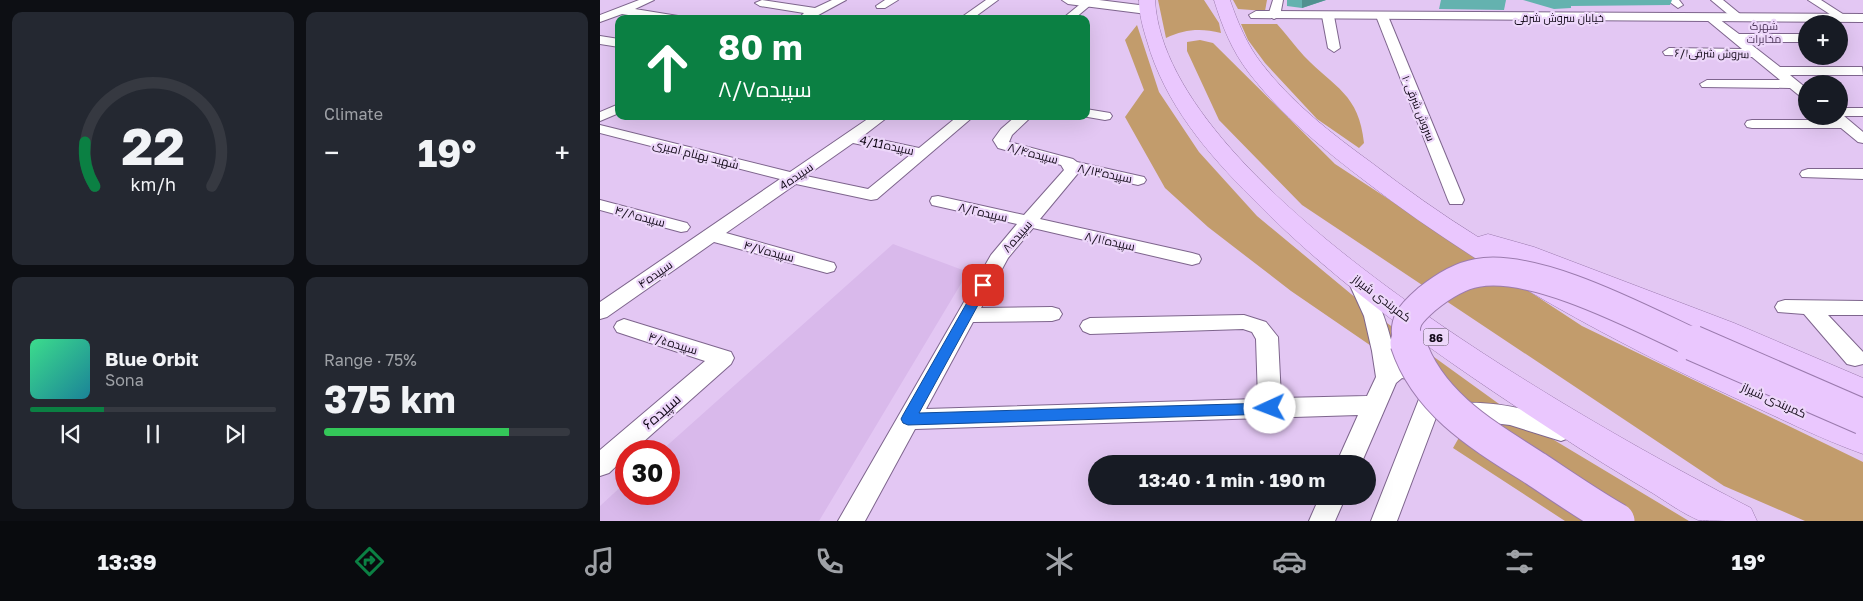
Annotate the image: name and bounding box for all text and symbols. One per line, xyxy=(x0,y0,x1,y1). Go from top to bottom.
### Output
street label: خیابان سروش شرقی xyxy=(1514,11,1604,25)
map controls xyxy=(1798,15,1848,125)
button: + xyxy=(1798,15,1848,65)
district label: شهرک مخابرات xyxy=(1747,19,1781,46)
text: 80 m xyxy=(718,26,803,68)
icon: ahead xyxy=(635,35,700,100)
street label: سروش شرقی۶/۱ xyxy=(1675,46,1749,61)
street label: سروش شرقی ۱۰ xyxy=(1399,73,1438,143)
text: سپیده۸/۷ xyxy=(718,75,812,102)
button: − xyxy=(1798,75,1848,125)
text: Climate xyxy=(324,104,383,124)
text: 22 xyxy=(121,114,185,176)
text: 19° xyxy=(418,130,476,175)
street label: 4/11سپیده xyxy=(858,132,916,159)
text: − xyxy=(324,136,339,169)
text: + xyxy=(555,136,570,169)
street label: شهید بهنام امیری xyxy=(651,136,741,173)
street label: سپیده۸/۴ xyxy=(1006,139,1060,168)
street label: 4سپیده xyxy=(776,159,816,194)
street label: سپیده۸/۱۳ xyxy=(1076,160,1134,187)
text: km/h xyxy=(130,173,176,195)
street label: سپیده۸/۲ xyxy=(957,199,1009,226)
street label: سپیده۴/۸ xyxy=(613,202,667,231)
street label: سپیده۸ xyxy=(999,217,1036,256)
street label: سپیده۸/۱۱ xyxy=(1083,228,1137,255)
street label: سپیده۴/۷ xyxy=(742,237,796,266)
street label: سپیده۴ xyxy=(635,257,676,292)
pin xyxy=(962,264,1004,306)
street label: کمربندی شیراز xyxy=(1349,270,1414,325)
icon: arrive xyxy=(969,271,997,299)
street label: سپیده۴/۵ xyxy=(646,328,699,359)
road number: 86 xyxy=(1424,328,1448,346)
text: Blue Orbit xyxy=(105,347,199,370)
text: Range · 75% xyxy=(324,350,417,370)
text: Sona xyxy=(105,370,144,390)
text: 375 km xyxy=(324,376,456,421)
street label: کمربندی شیراز xyxy=(1738,379,1809,421)
position arrow xyxy=(1243,381,1295,433)
street label: سپیده۶ xyxy=(638,389,685,434)
icon: previous xyxy=(57,420,85,448)
icon: pause xyxy=(139,420,167,448)
icon: next xyxy=(221,420,249,448)
speed limit sign: 30 xyxy=(615,440,680,505)
text: 13:40 · 1 min · 190 m xyxy=(1139,468,1325,491)
icon: directions xyxy=(352,544,387,579)
icon: music xyxy=(582,544,617,579)
icon: phone xyxy=(812,544,847,579)
icon: climate xyxy=(1042,544,1077,579)
icon: car xyxy=(1272,544,1307,579)
icon: filters xyxy=(1502,544,1537,579)
text: 13:39 xyxy=(97,548,157,575)
text: 19° xyxy=(1732,548,1765,575)

